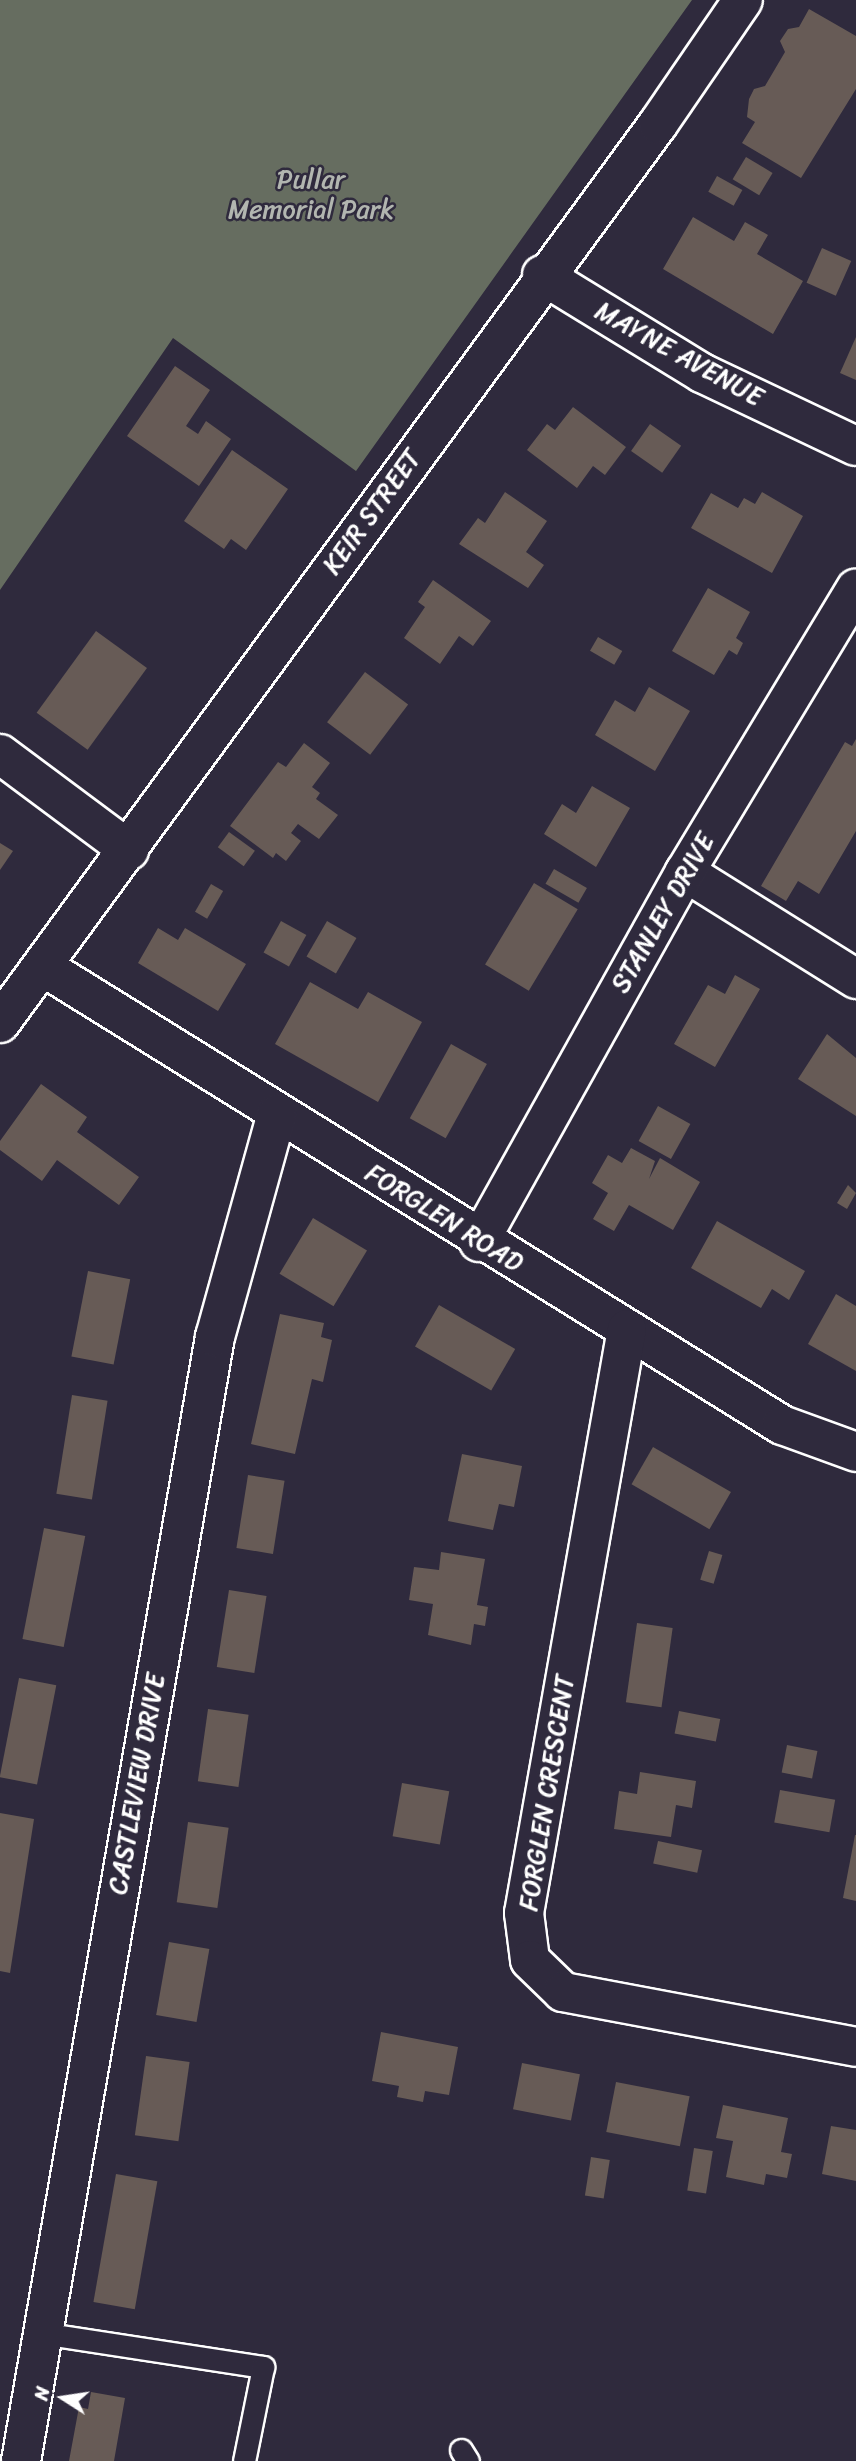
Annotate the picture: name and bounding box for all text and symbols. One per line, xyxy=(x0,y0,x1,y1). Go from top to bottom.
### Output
park label: Pullar Memorial Park xyxy=(228,164,394,226)
street label: MAYNE AVENUE xyxy=(589,295,769,413)
street label: KEIR STREET xyxy=(315,442,429,582)
street label: STANLEY DRIVE xyxy=(604,827,722,999)
street label: FORGLEN ROAD xyxy=(360,1157,528,1279)
street label: CASTLEVIEW DRIVE xyxy=(102,1670,172,1898)
street label: FORGLEN CRESCENT xyxy=(513,1674,581,1912)
north arrow xyxy=(28,2363,98,2433)
text: N xyxy=(24,2384,59,2403)

